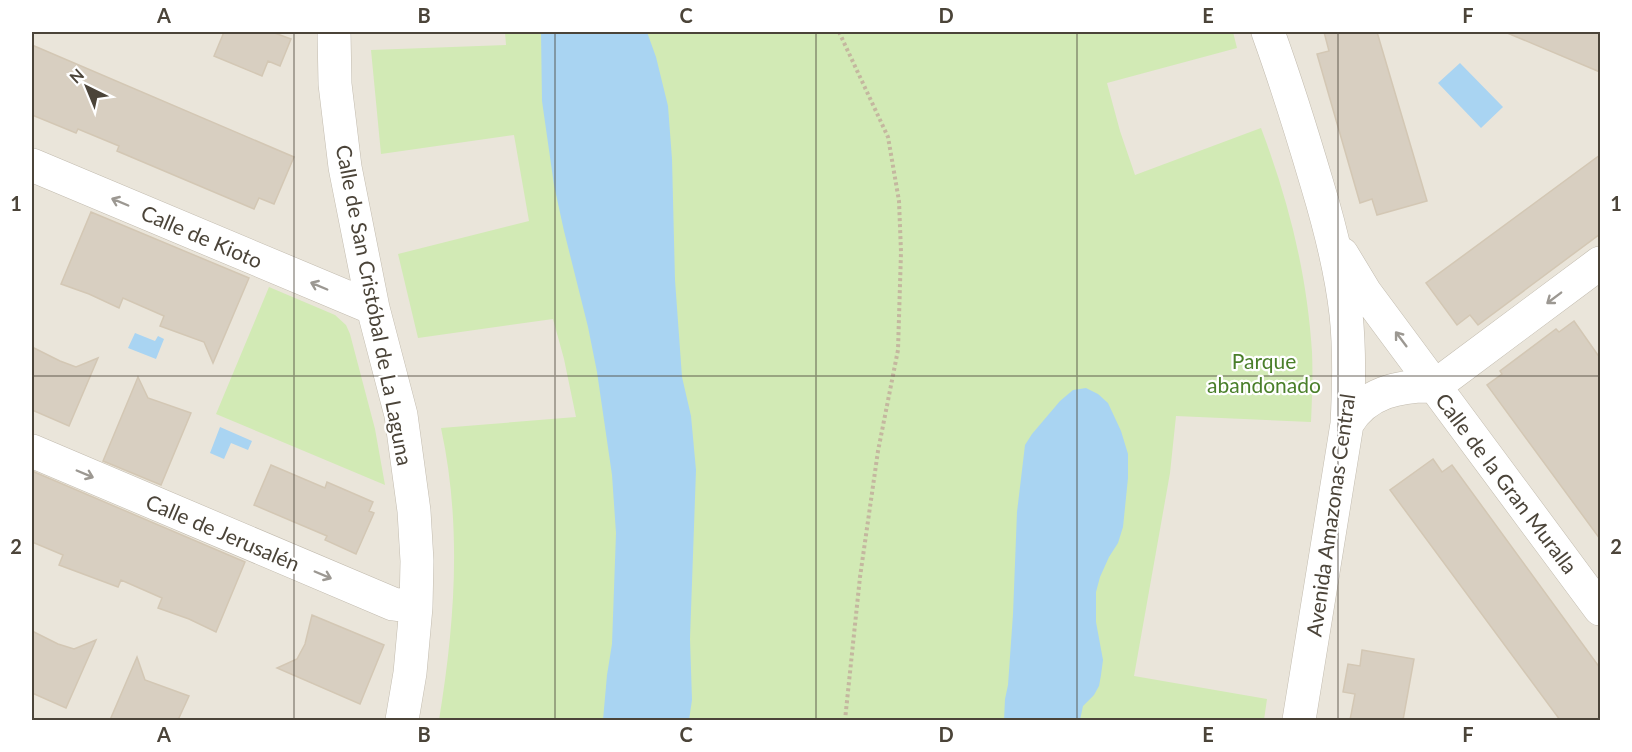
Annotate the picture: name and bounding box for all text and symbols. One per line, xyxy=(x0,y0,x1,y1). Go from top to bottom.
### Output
text: A xyxy=(156,3,171,27)
text: B xyxy=(417,3,431,27)
text: C xyxy=(679,3,693,27)
text: D xyxy=(938,3,954,27)
text: E xyxy=(1202,3,1214,27)
text: F xyxy=(1462,3,1474,27)
north arrow xyxy=(57,57,117,117)
text: N xyxy=(65,65,87,87)
street label: Calle de San Cristóbal de La Laguna xyxy=(332,142,418,468)
text: 1 xyxy=(10,191,22,215)
text: 1 xyxy=(1610,191,1622,215)
one-way arrow xyxy=(112,196,130,207)
street label: Calle de Kioto xyxy=(138,199,266,273)
one-way arrow xyxy=(311,280,329,291)
one-way arrow xyxy=(1546,292,1562,304)
one-way arrow xyxy=(1394,332,1407,348)
park label: Parque abandonado xyxy=(1207,348,1321,397)
street label: Calle de la Gran Muralla xyxy=(1431,388,1583,578)
street label: Avenida Amazonas Central xyxy=(1301,392,1359,638)
one-way arrow xyxy=(76,469,94,480)
street label: Calle de Jerusalén xyxy=(142,488,304,576)
text: 2 xyxy=(10,534,22,558)
text: 2 xyxy=(1610,534,1622,558)
one-way arrow xyxy=(313,570,332,581)
text: A xyxy=(156,722,171,746)
text: B xyxy=(417,722,431,746)
text: C xyxy=(679,722,693,746)
text: D xyxy=(938,722,954,746)
text: E xyxy=(1202,722,1214,746)
text: F xyxy=(1462,722,1474,746)

